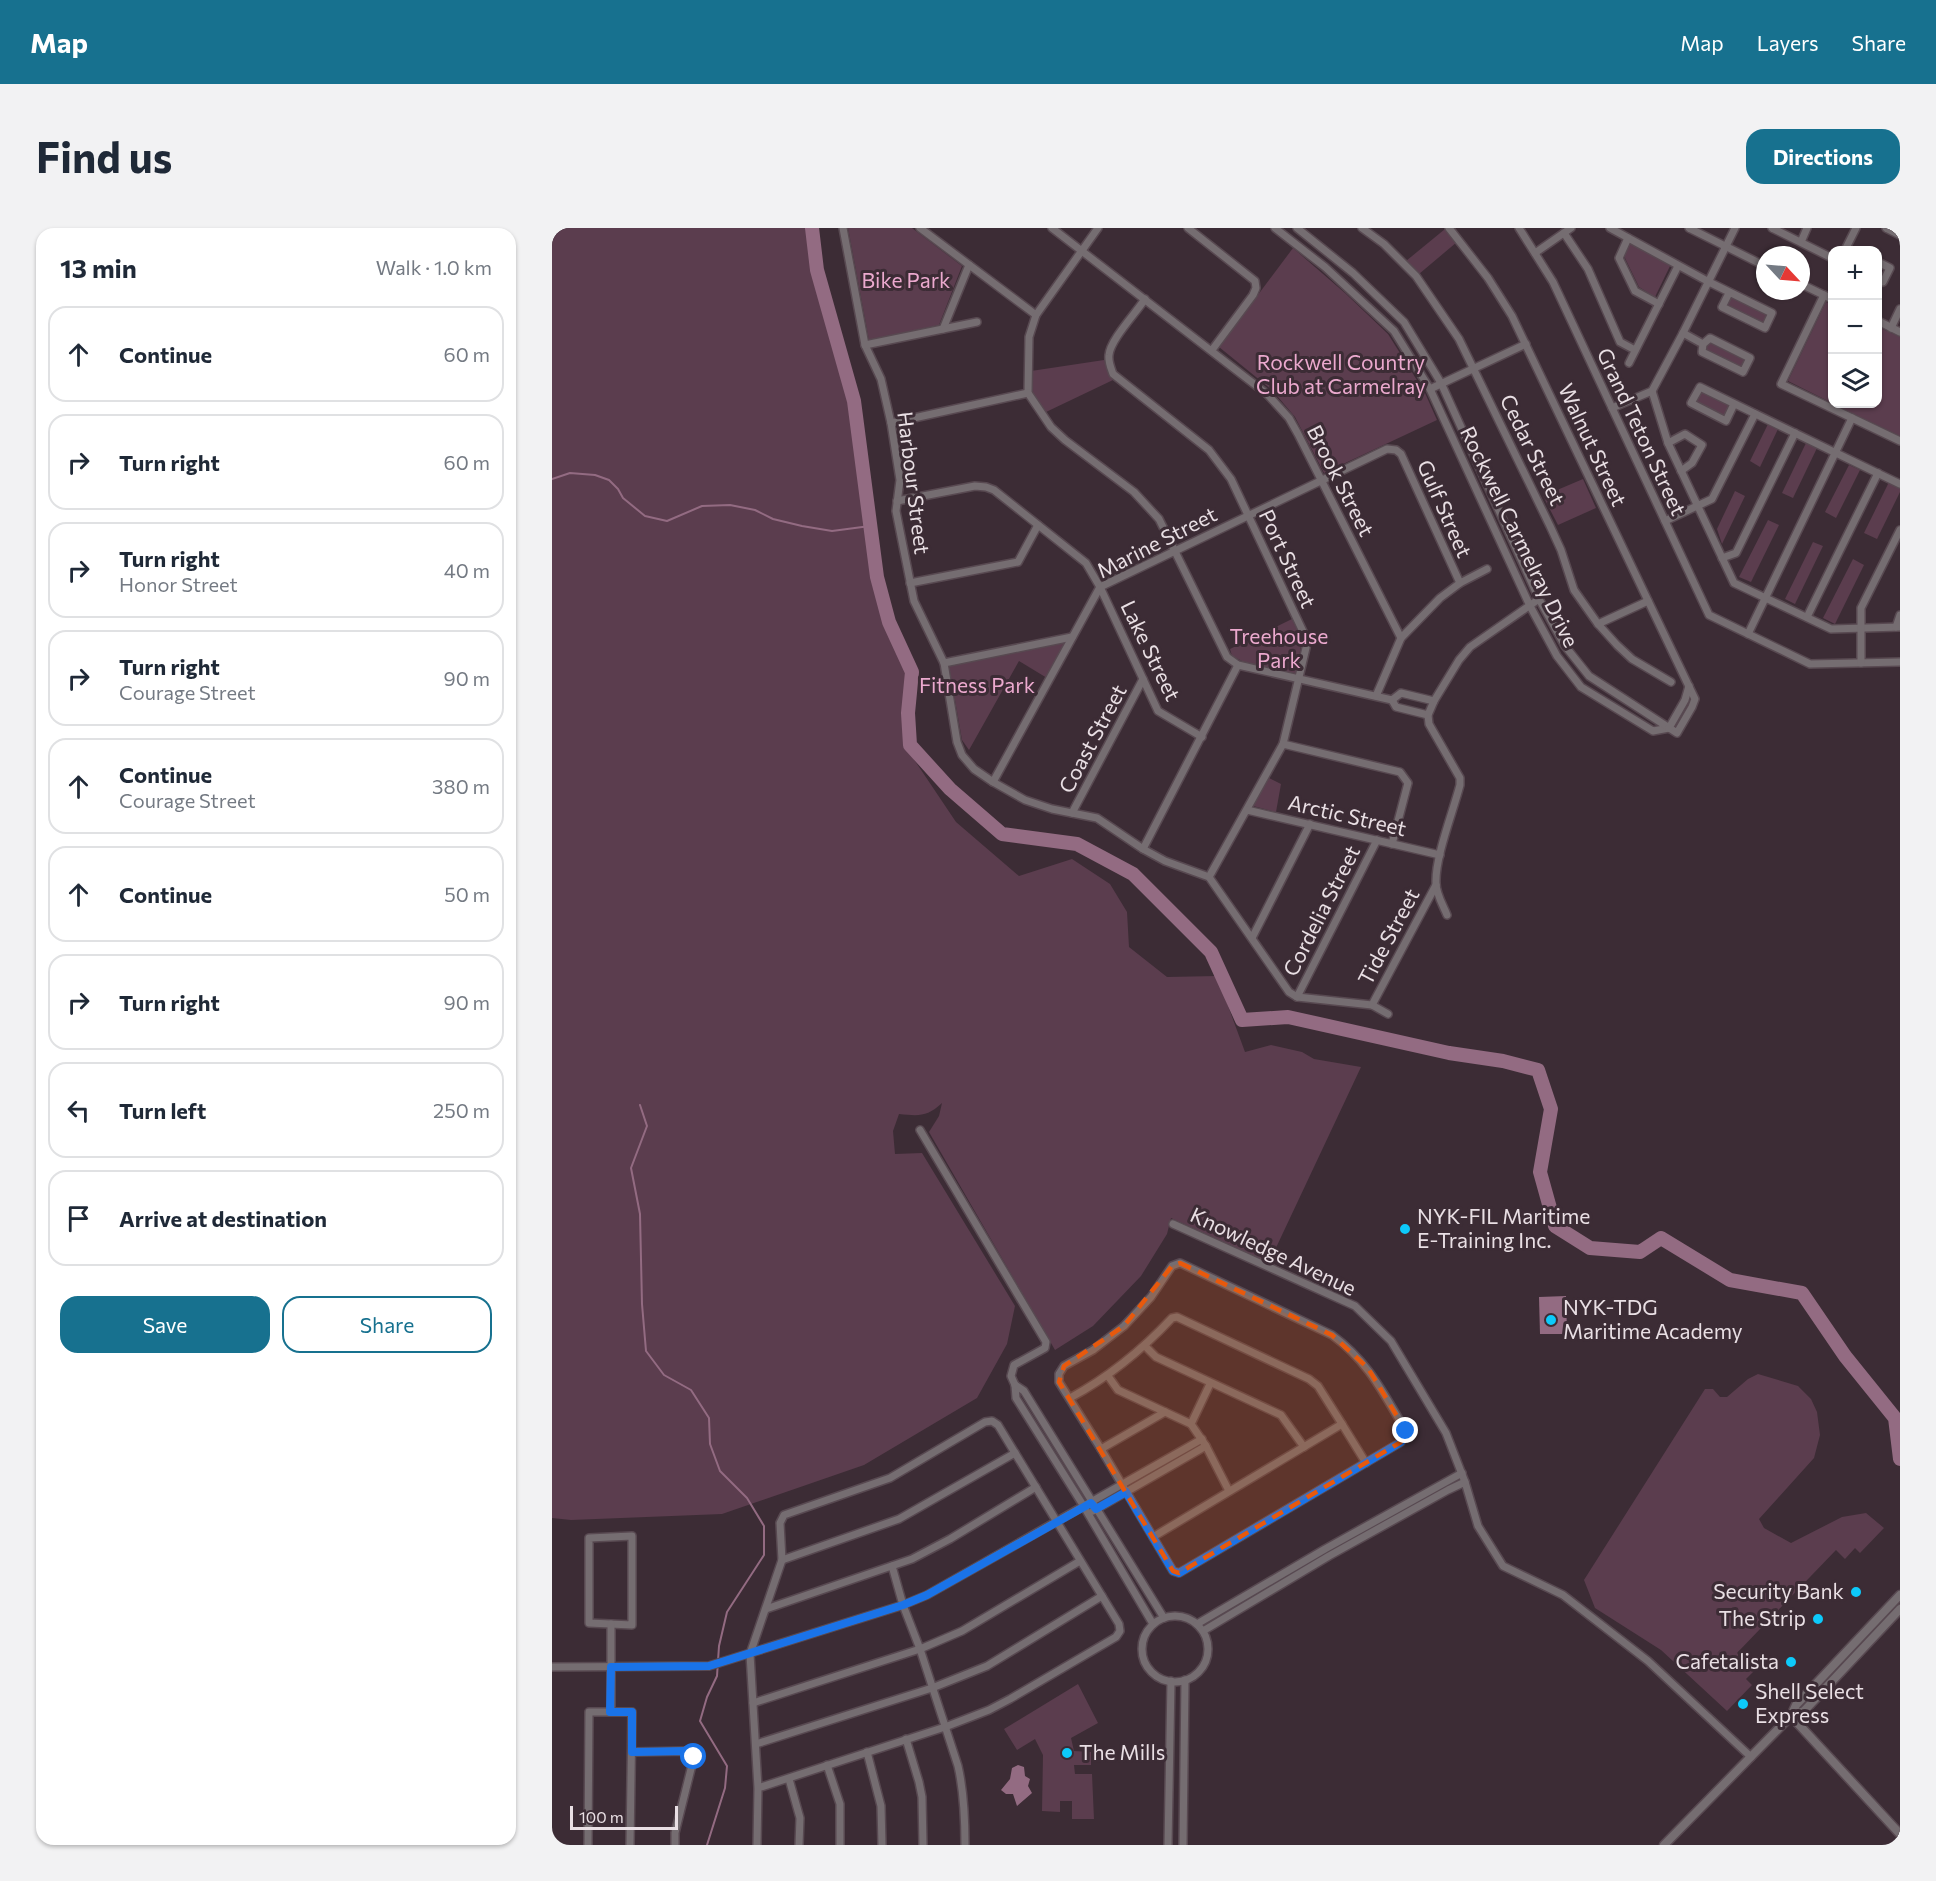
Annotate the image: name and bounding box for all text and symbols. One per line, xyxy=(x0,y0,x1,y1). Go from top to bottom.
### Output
text: Map xyxy=(30,25,88,59)
text: Map xyxy=(1680,30,1724,55)
text: Layers xyxy=(1757,30,1819,55)
text: Share xyxy=(1852,30,1906,55)
button: Directions xyxy=(1746,129,1900,184)
text: Find us xyxy=(36,130,172,182)
north arrow xyxy=(1756,246,1810,300)
map controls xyxy=(1828,246,1882,408)
button: + xyxy=(1828,246,1882,300)
text: 13 min xyxy=(60,252,137,283)
text: Walk · 1.0 km xyxy=(376,255,492,279)
park label: Bike Park xyxy=(862,267,950,292)
button: − xyxy=(1828,300,1882,354)
icon: ahead xyxy=(62,338,95,371)
text: Continue xyxy=(119,341,212,368)
text: 60 m xyxy=(444,342,490,366)
street label: Grand Teton Street xyxy=(1593,344,1692,519)
park label: Rockwell Country Club at Carmelray xyxy=(1256,349,1426,398)
button: layers xyxy=(1828,354,1882,408)
street label: Walnut Street xyxy=(1554,379,1633,510)
street label: Cedar Street xyxy=(1496,390,1571,509)
street label: Harbour Street xyxy=(893,410,936,556)
street label: Brook Street xyxy=(1303,421,1380,540)
street label: Rockwell Carmelray Drive xyxy=(1456,422,1585,651)
icon: right xyxy=(62,446,95,479)
text: Turn right xyxy=(119,449,220,476)
text: 60 m xyxy=(444,450,490,474)
street label: Gulf Street xyxy=(1413,456,1478,561)
street label: Marine Street xyxy=(1092,501,1220,583)
street label: Port Street xyxy=(1255,505,1322,612)
text: Turn right xyxy=(119,545,220,572)
icon: right xyxy=(62,554,95,587)
text: 40 m xyxy=(444,558,490,582)
text: Honor Street xyxy=(119,572,238,596)
street label: Lake Street xyxy=(1116,596,1186,705)
park label: Treehouse Park xyxy=(1230,623,1328,672)
text: Turn right xyxy=(119,653,220,680)
icon: right xyxy=(62,662,95,695)
text: 90 m xyxy=(444,666,490,690)
park label: Fitness Park xyxy=(919,672,1035,697)
text: Courage Street xyxy=(119,680,256,704)
street label: Coast Street xyxy=(1053,680,1131,797)
text: Continue xyxy=(119,761,212,788)
icon: ahead xyxy=(62,770,95,803)
text: 380 m xyxy=(432,774,490,798)
text: Courage Street xyxy=(119,788,256,812)
street label: Arctic Street xyxy=(1286,789,1409,840)
street label: Cordelia Street xyxy=(1277,841,1364,980)
icon: ahead xyxy=(62,878,95,911)
text: Continue xyxy=(119,881,212,908)
text: 50 m xyxy=(444,882,490,906)
street label: Tide Street xyxy=(1352,884,1423,989)
icon: right xyxy=(62,986,95,1019)
text: Turn right xyxy=(119,989,220,1016)
text: 90 m xyxy=(444,990,490,1014)
icon: left xyxy=(62,1094,95,1127)
text: Turn left xyxy=(119,1097,206,1124)
text: 250 m xyxy=(433,1098,490,1122)
street label: Knowledge Avenue xyxy=(1187,1201,1360,1300)
icon: arrive xyxy=(62,1202,95,1235)
place label: NYK-FIL Maritime E-Training Inc. xyxy=(1417,1203,1590,1252)
text: Arrive at destination xyxy=(119,1205,327,1232)
marker: NYK-FIL Maritime E-Training Inc. xyxy=(1398,1222,1412,1236)
place label: NYK-TDG Maritime Academy xyxy=(1563,1294,1743,1343)
button: Save xyxy=(60,1296,270,1353)
button: Share xyxy=(282,1296,492,1353)
marker: NYK-TDG Maritime Academy xyxy=(1544,1313,1558,1327)
route end xyxy=(1392,1417,1418,1443)
place label: Security Bank xyxy=(1713,1578,1844,1603)
marker: Security Bank xyxy=(1849,1585,1863,1599)
place label: The Strip xyxy=(1718,1605,1806,1630)
marker: The Strip xyxy=(1811,1612,1825,1626)
place label: Cafetalista xyxy=(1676,1648,1779,1673)
marker: Cafetalista xyxy=(1784,1655,1798,1669)
place label: Shell Select Express xyxy=(1755,1678,1864,1727)
marker: Shell Select Express xyxy=(1736,1697,1750,1711)
place label: The Mills xyxy=(1079,1739,1165,1764)
route start xyxy=(680,1743,706,1769)
marker: The Mills xyxy=(1060,1746,1074,1760)
scale bar xyxy=(570,1803,678,1830)
text: 100 m xyxy=(579,1807,624,1826)

